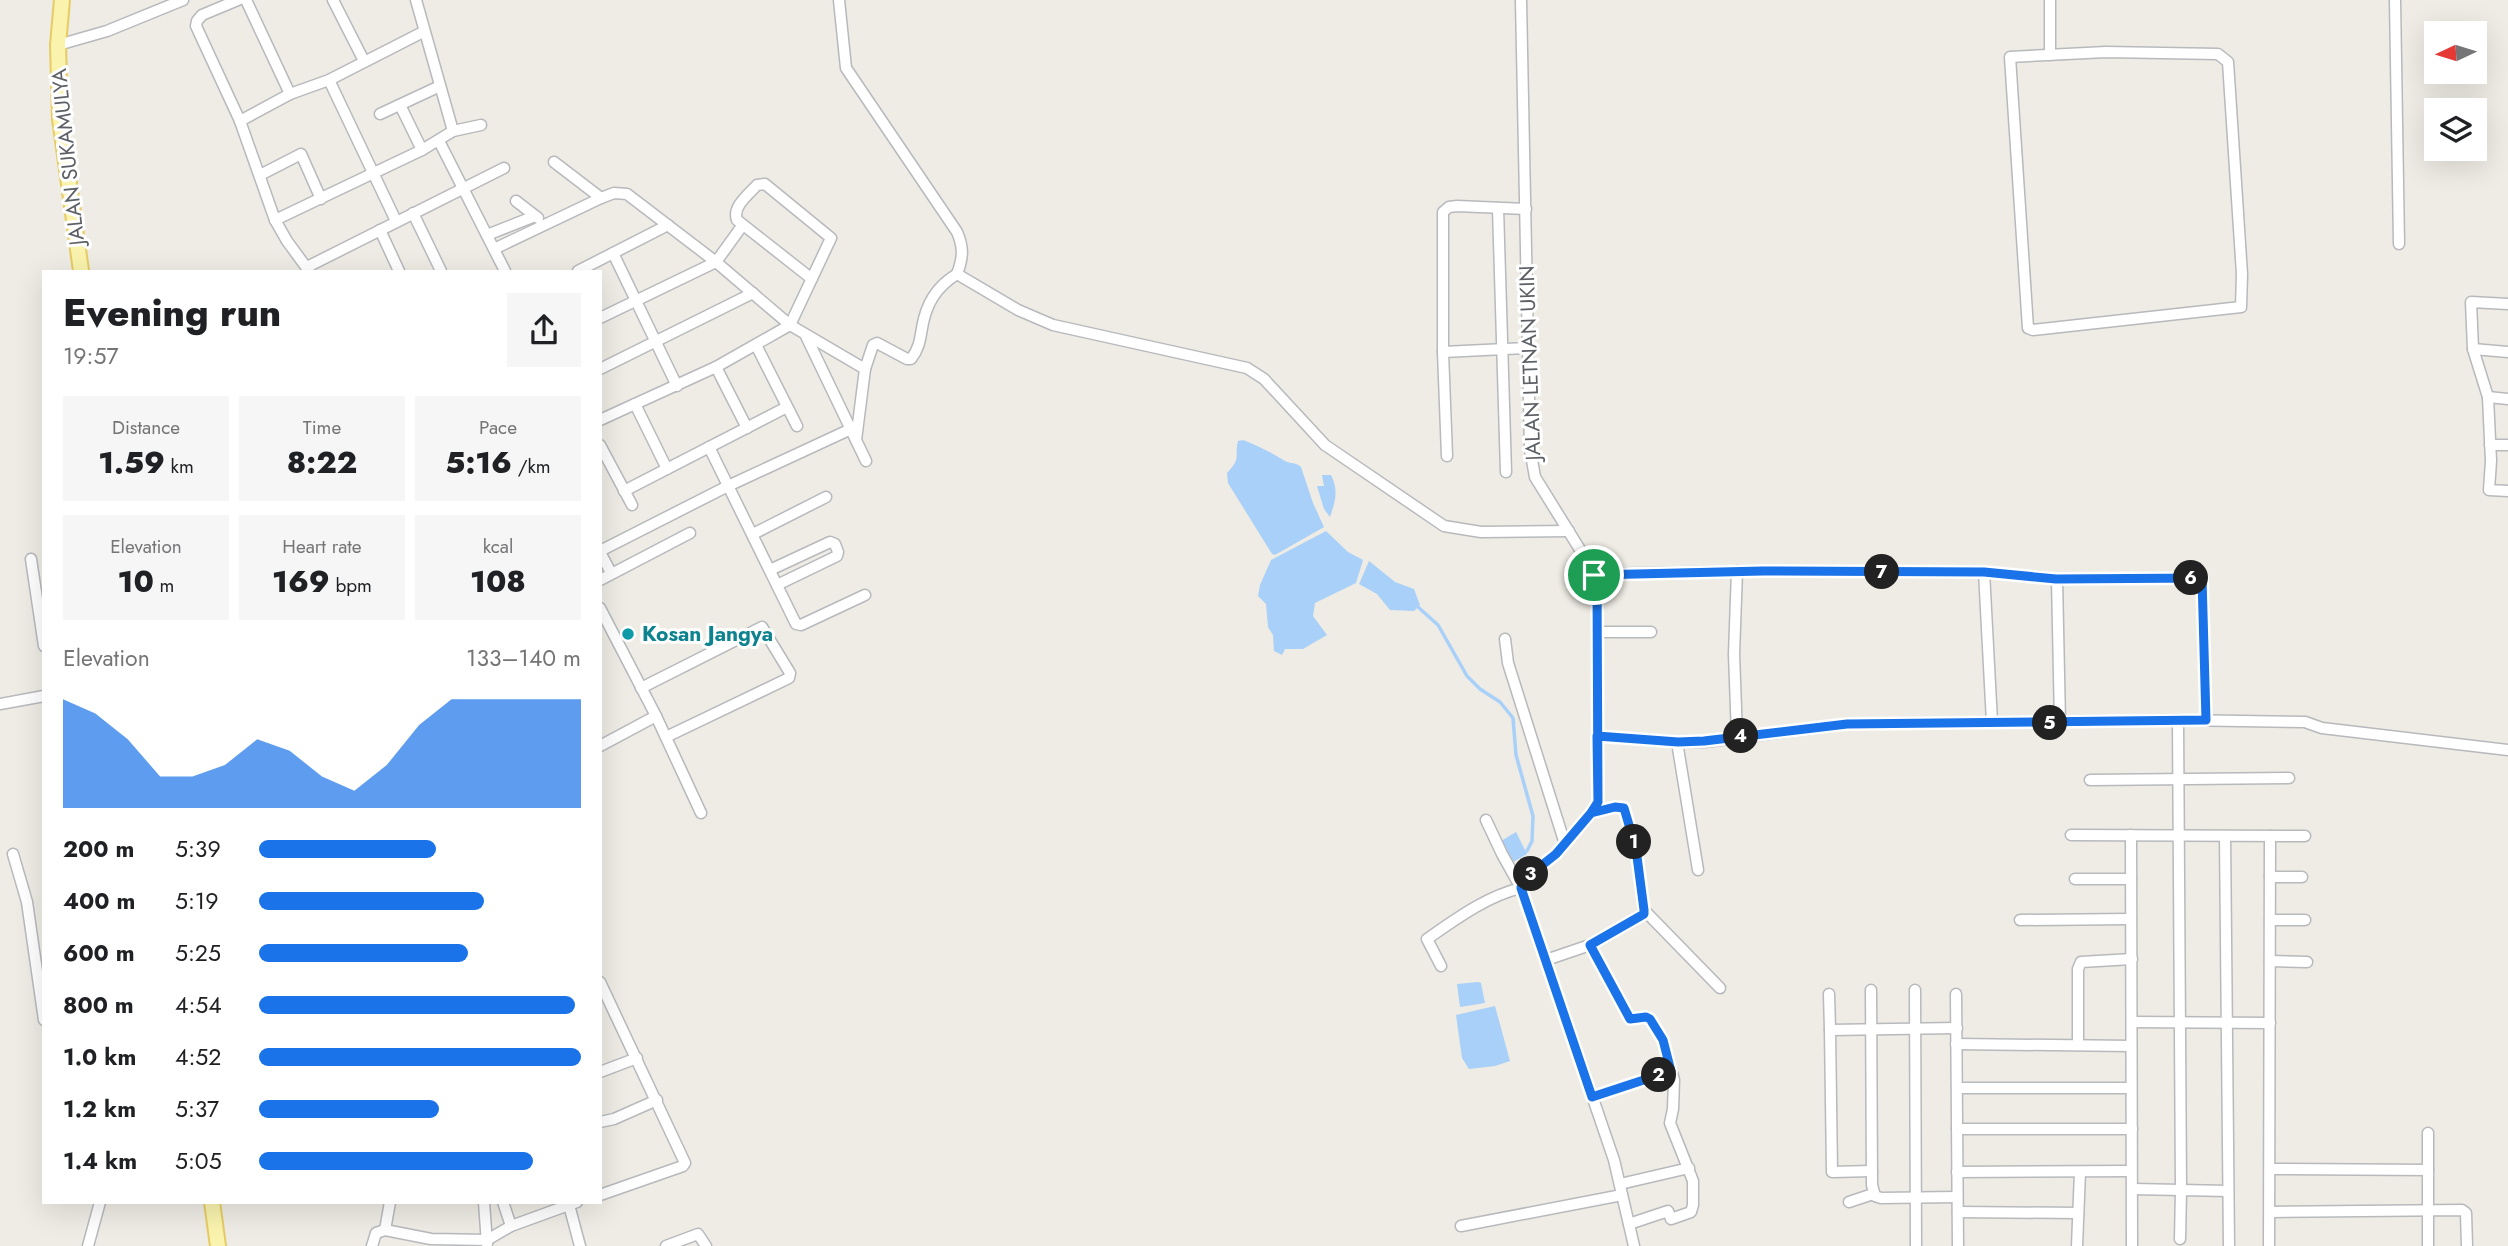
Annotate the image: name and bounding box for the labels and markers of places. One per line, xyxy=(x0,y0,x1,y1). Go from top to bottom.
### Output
pin xyxy=(1564,545,1624,605)
pin: 7 xyxy=(1864,554,1899,590)
pin: 6 xyxy=(2174,560,2208,596)
place label: Kosan Jangya xyxy=(642,619,773,649)
marker: Kosan Jangya xyxy=(620,626,636,642)
pin: 5 xyxy=(2032,706,2068,740)
pin: 4 xyxy=(1724,718,1758,754)
pin: 1 xyxy=(1616,824,1652,860)
pin: 3 xyxy=(1514,856,1548,892)
pin: 2 xyxy=(1642,1058,1676,1092)

